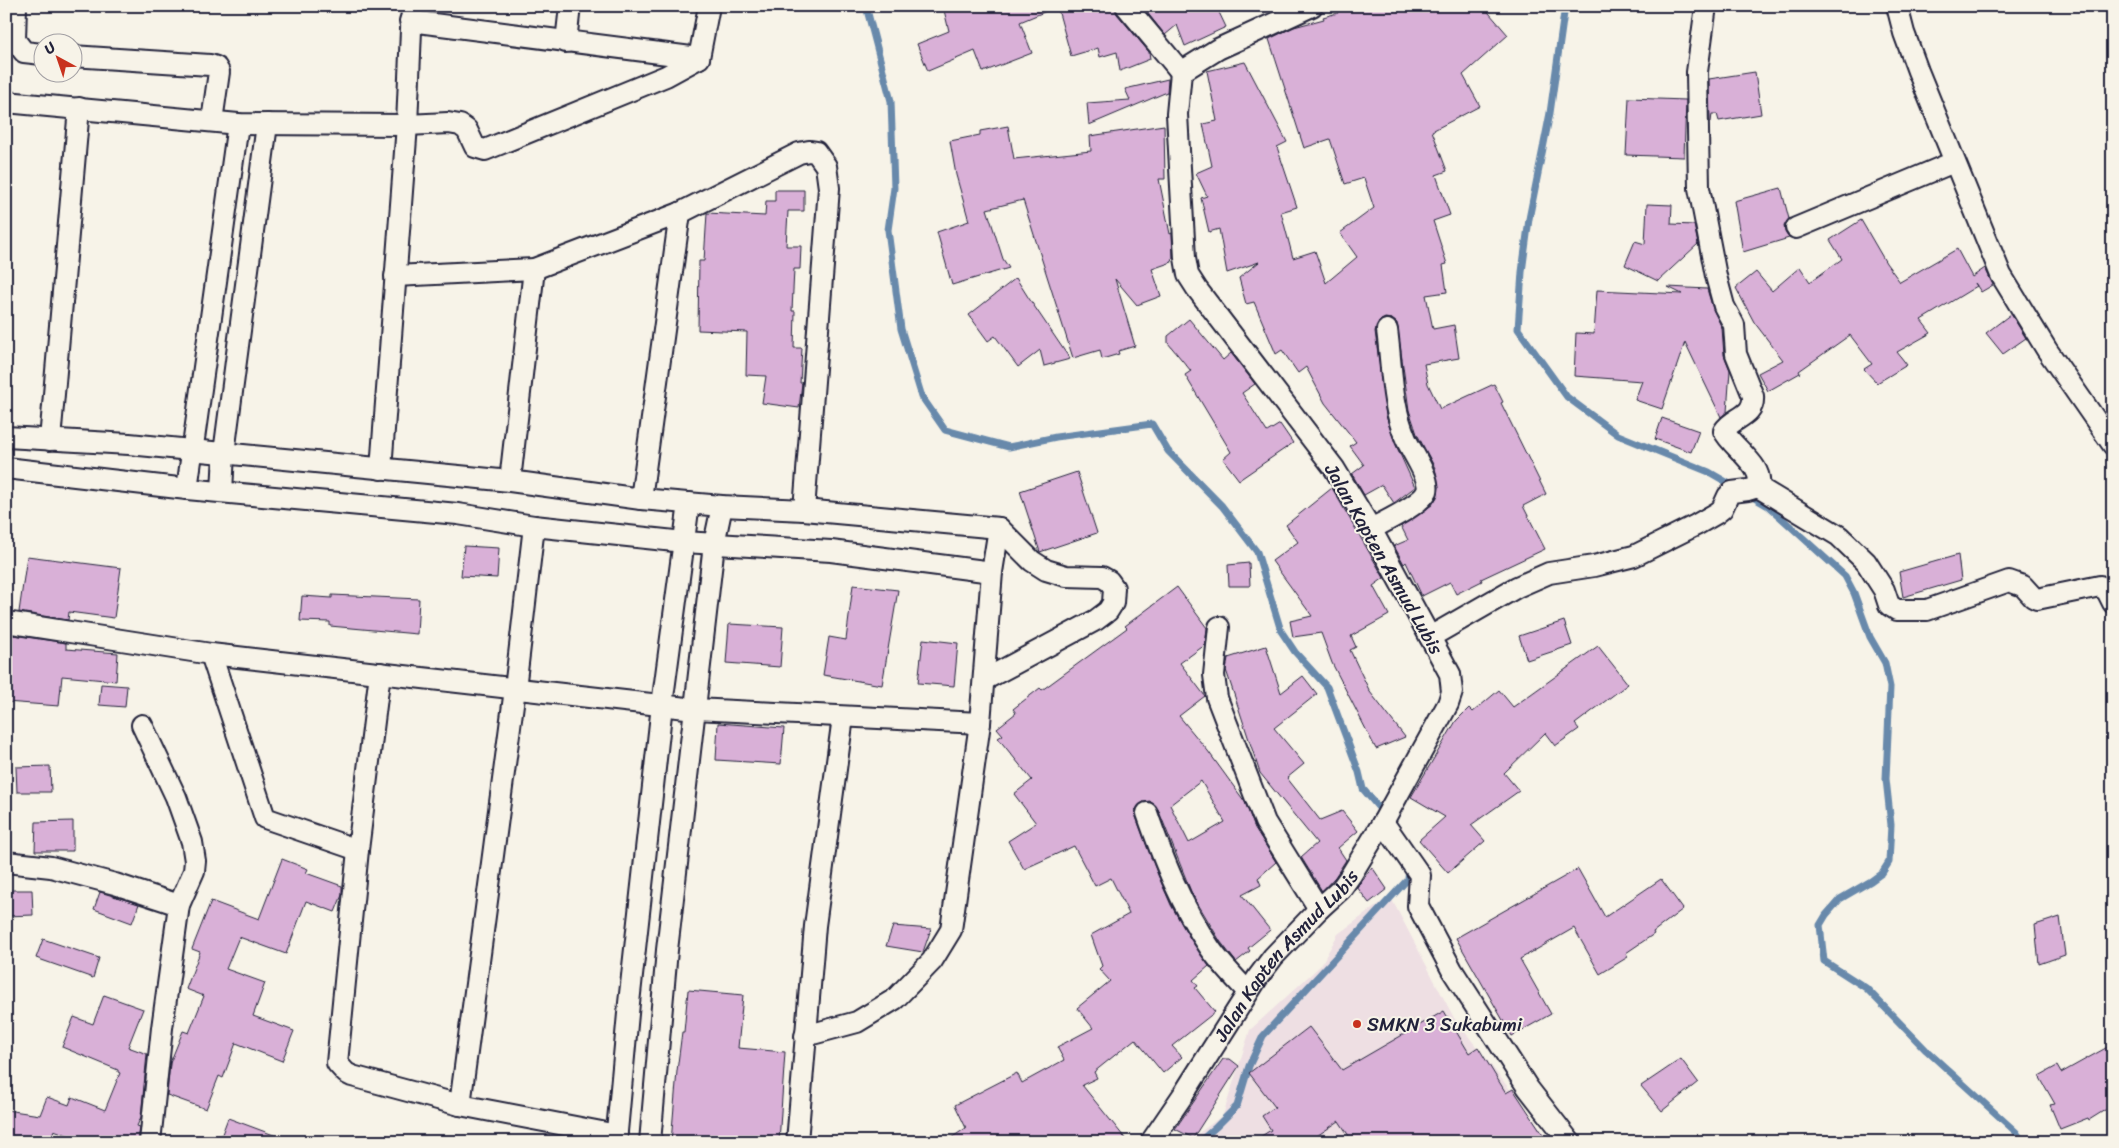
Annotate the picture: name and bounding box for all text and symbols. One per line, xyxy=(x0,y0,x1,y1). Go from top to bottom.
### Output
north arrow xyxy=(32,32,82,82)
text: U xyxy=(38,35,62,61)
street label: Jalan Kapten Asmud Lubis xyxy=(1315,456,1452,661)
street label: Jalan Kapten Asmud Lubis xyxy=(1204,862,1367,1049)
place label: SMKN 3 Sukabumi xyxy=(1367,1008,1523,1041)
marker: SMKN 3 Sukabumi xyxy=(1351,1018,1363,1030)

